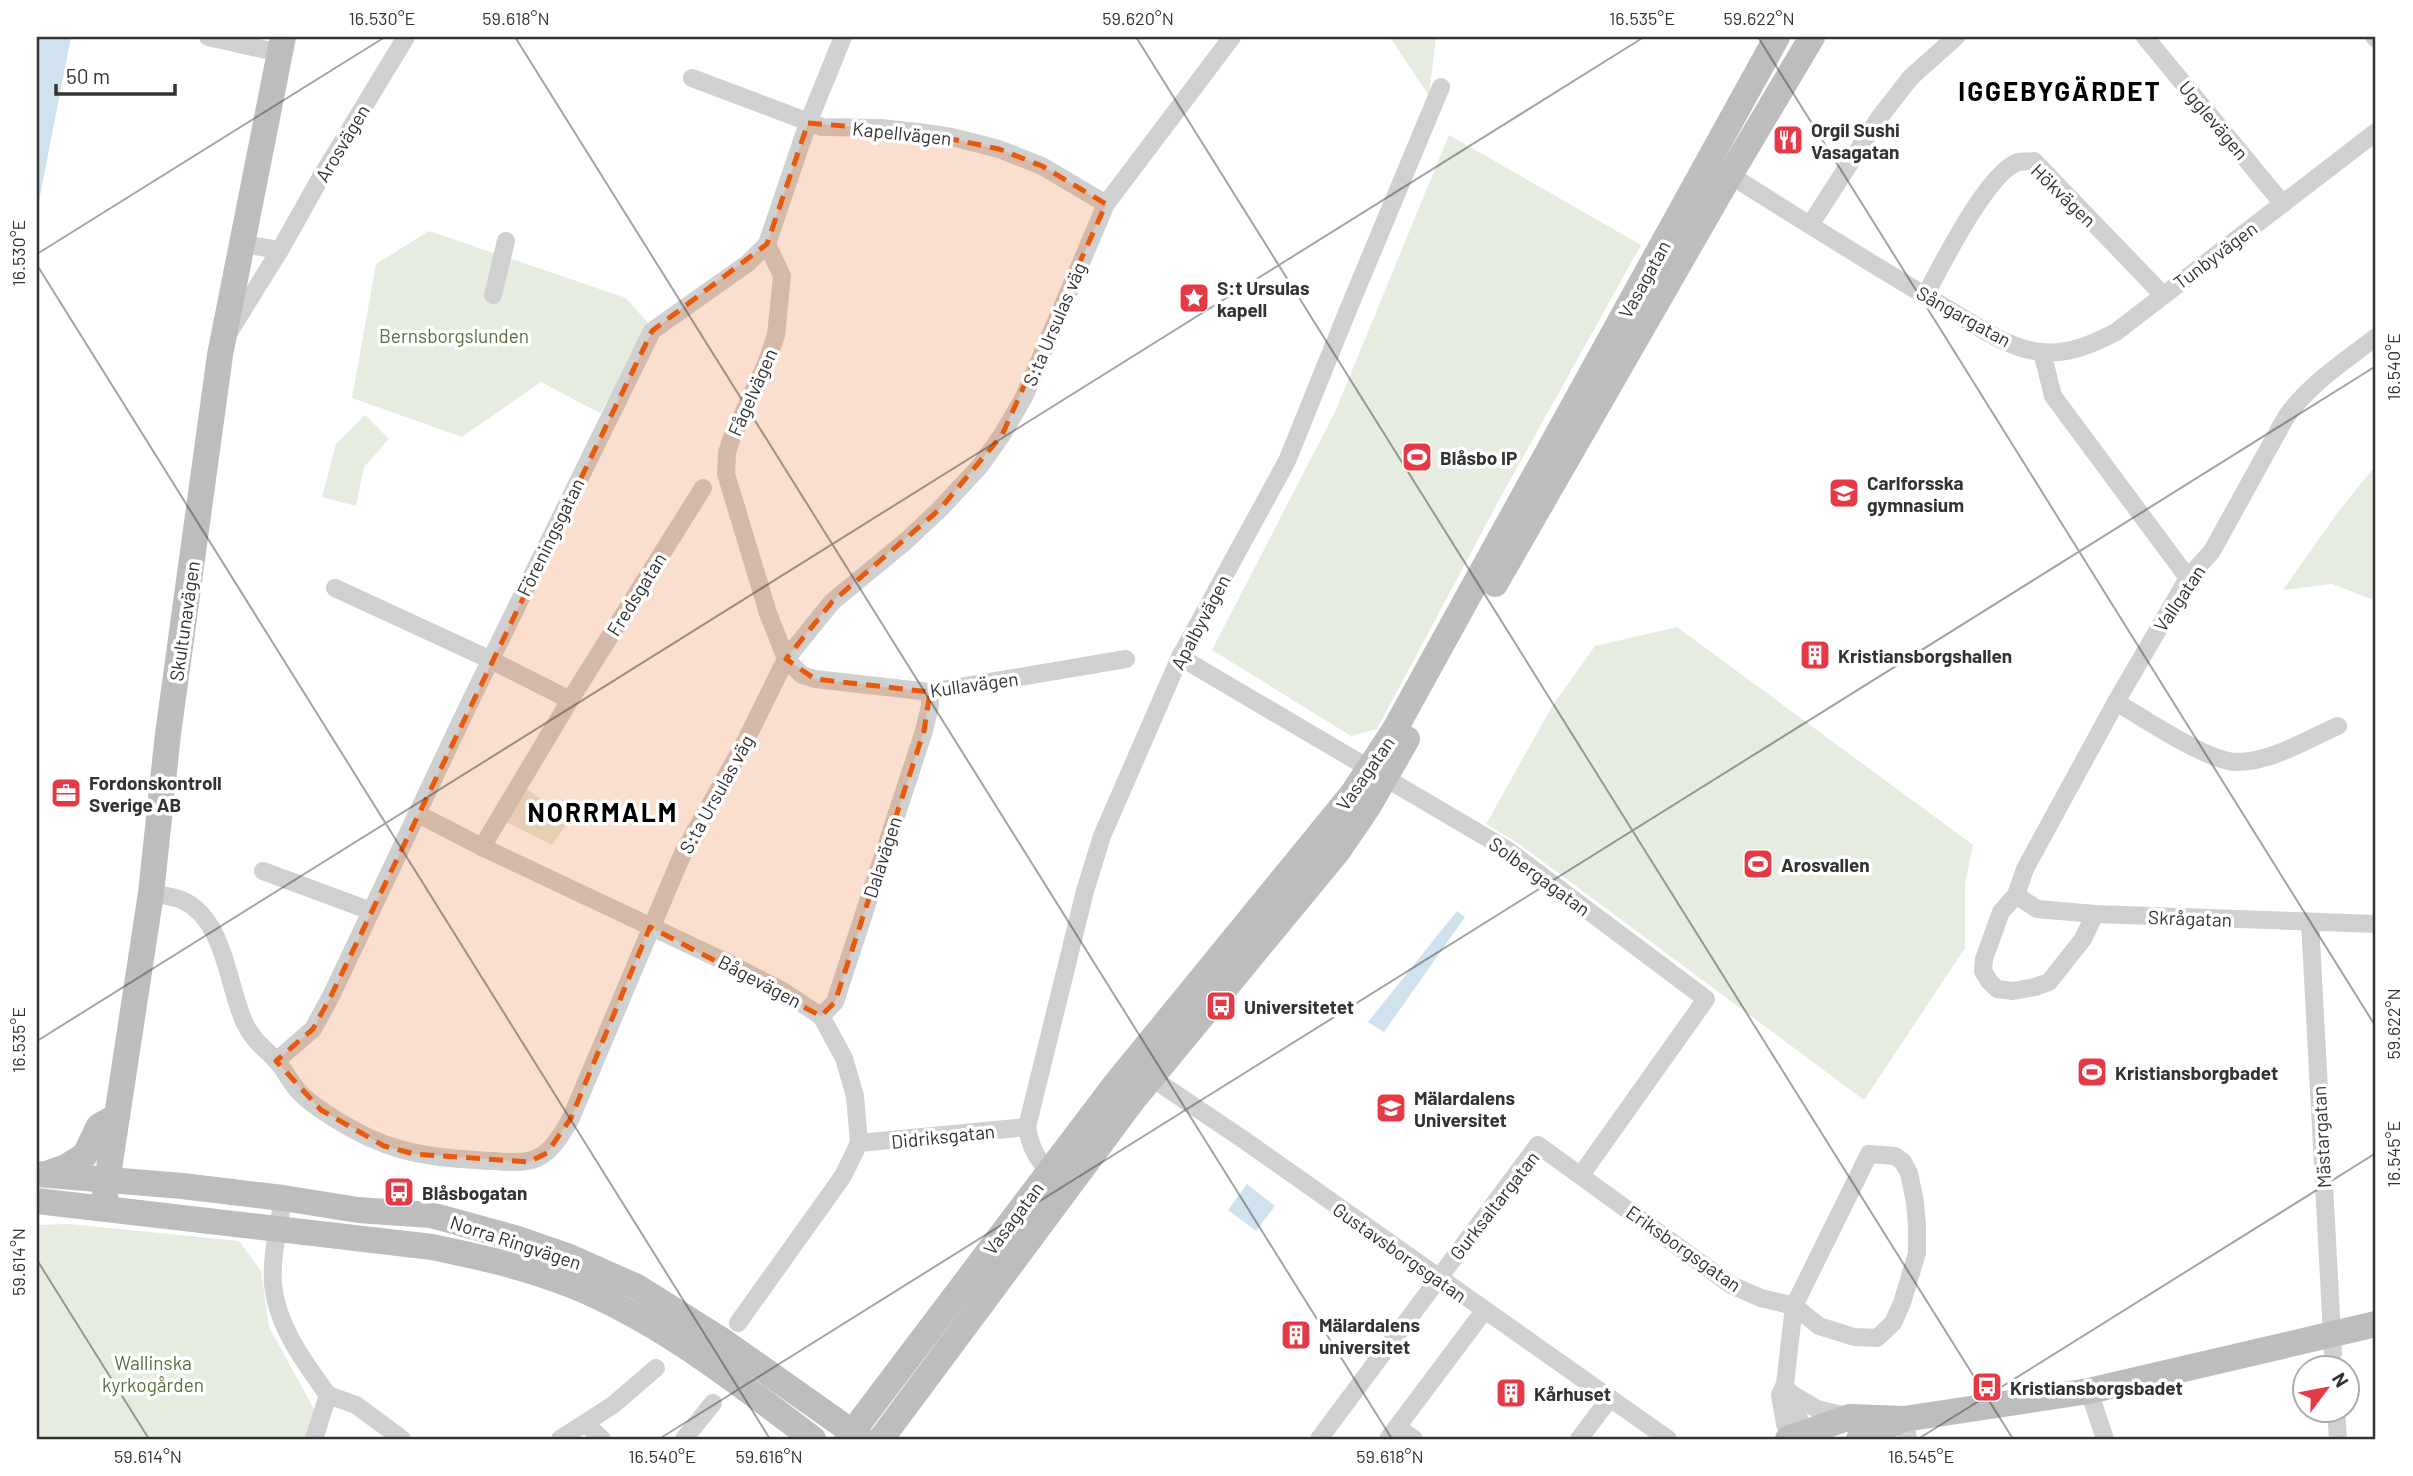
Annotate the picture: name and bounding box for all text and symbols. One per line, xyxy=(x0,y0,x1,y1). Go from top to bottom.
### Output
text: 16.530°E xyxy=(348,7,416,29)
text: 59.618°N xyxy=(482,7,550,29)
text: 59.620°N xyxy=(1102,7,1174,29)
text: 16.535°E xyxy=(1609,7,1675,29)
text: 59.622°N xyxy=(1723,7,1795,29)
scale bar xyxy=(56,52,175,96)
text: 50 m xyxy=(66,63,110,88)
district label: IGGEBYGÄRDET xyxy=(1958,75,2162,106)
street label: Ugglevägen xyxy=(2174,76,2254,164)
street label: Arosvägen xyxy=(310,100,374,186)
street label: Kapellvägen xyxy=(851,116,953,150)
place label: Orgil Sushi Vasagatan xyxy=(1811,118,1900,163)
restaurant icon: Orgil Sushi Vasagatan xyxy=(1771,123,1805,157)
street label: Hökvägen xyxy=(2027,159,2101,231)
street label: Tunbyvägen xyxy=(2169,216,2261,294)
text: 16.530°E xyxy=(7,219,29,287)
street label: Vasagatan xyxy=(1613,236,1675,322)
street label: S:ta Ursulas väg xyxy=(1018,259,1090,389)
place label: S:t Ursulas kapell xyxy=(1217,276,1309,321)
place icon: S:t Ursulas kapell xyxy=(1177,281,1211,315)
street label: Sångargatan xyxy=(1913,281,2015,351)
park label: Bernsborgslunden xyxy=(379,324,529,347)
text: 16.540°E xyxy=(2382,333,2404,401)
street label: Fågelvägen xyxy=(722,345,782,439)
sports icon: Blåsbo IP xyxy=(1400,440,1434,474)
place label: Blåsbo IP xyxy=(1440,446,1517,469)
place label: Carlforsska gymnasium xyxy=(1867,471,1964,516)
street label: Föreningsgatan xyxy=(512,474,588,600)
school or university icon: Carlforsska gymnasium xyxy=(1827,476,1861,510)
street label: Fredsgatan xyxy=(601,548,671,640)
street label: Skultunavägen xyxy=(164,559,204,683)
street label: Vallgatan xyxy=(2148,560,2210,636)
street label: Apalbyvägen xyxy=(1165,571,1235,673)
building icon: Kristiansborgshallen xyxy=(1798,638,1832,672)
place label: Kristiansborgshallen xyxy=(1838,644,2012,667)
street label: Kullavägen xyxy=(928,666,1020,702)
street label: S:ta Ursulas väg xyxy=(674,731,758,857)
street label: Vasagatan xyxy=(1331,731,1399,815)
place label: Fordonskontroll Sverige AB xyxy=(89,771,222,816)
office icon: Fordonskontroll Sverige AB xyxy=(49,776,83,810)
district label: NORRMALM xyxy=(528,796,678,827)
street label: Dalavägen xyxy=(858,813,906,901)
street label: Solbergagatan xyxy=(1485,832,1595,920)
sports icon: Arosvallen xyxy=(1741,847,1775,881)
place label: Arosvallen xyxy=(1781,853,1870,876)
street label: Skrågatan xyxy=(2148,905,2232,931)
street label: Bågevägen xyxy=(715,950,805,1012)
text: 59.622°N xyxy=(2382,988,2404,1060)
bus stop icon: Universitetet xyxy=(1204,989,1238,1023)
place label: Universitetet xyxy=(1244,995,1354,1018)
text: 16.535°E xyxy=(7,1007,29,1073)
sports icon: Kristiansborgbadet xyxy=(2075,1055,2109,1089)
place label: Kristiansborgbadet xyxy=(2115,1061,2278,1084)
street label: Mästargatan xyxy=(2307,1085,2335,1189)
place label: Mälardalens Universitet xyxy=(1414,1086,1515,1131)
school or university icon: Mälardalens Universitet xyxy=(1374,1091,1408,1125)
street label: Didriksgatan xyxy=(890,1119,996,1153)
text: 16.545°E xyxy=(2382,1121,2404,1187)
street label: Gurksaltargatan xyxy=(1444,1146,1544,1264)
bus stop icon: Blåsbogatan xyxy=(382,1175,416,1209)
street label: Vasagatan xyxy=(978,1177,1048,1259)
place label: Blåsbogatan xyxy=(422,1181,527,1204)
street label: Gustavsborgsgatan xyxy=(1329,1197,1471,1307)
street label: Eriksborgsgatan xyxy=(1622,1200,1746,1296)
street label: Norra Ringvägen xyxy=(448,1210,584,1274)
text: 59.614°N xyxy=(7,1228,29,1296)
place label: Mälardalens universitet xyxy=(1319,1313,1420,1358)
building icon: Mälardalens universitet xyxy=(1279,1318,1313,1352)
park label: Wallinska kyrkogården xyxy=(102,1351,204,1396)
north arrow xyxy=(2290,1354,2360,1424)
text: N xyxy=(2328,1368,2354,1391)
bus stop icon: Kristiansborgsbadet xyxy=(1970,1370,2004,1404)
building icon: Kårhuset xyxy=(1494,1376,1528,1410)
place label: Kristiansborgsbadet xyxy=(2010,1376,2183,1399)
place label: Kårhuset xyxy=(1534,1382,1611,1405)
text: 59.614°N xyxy=(114,1445,182,1467)
text: 16.540°E xyxy=(628,1445,696,1467)
text: 59.616°N xyxy=(735,1445,803,1467)
text: 59.618°N xyxy=(1356,1445,1424,1467)
text: 16.545°E xyxy=(1888,1445,1954,1467)

